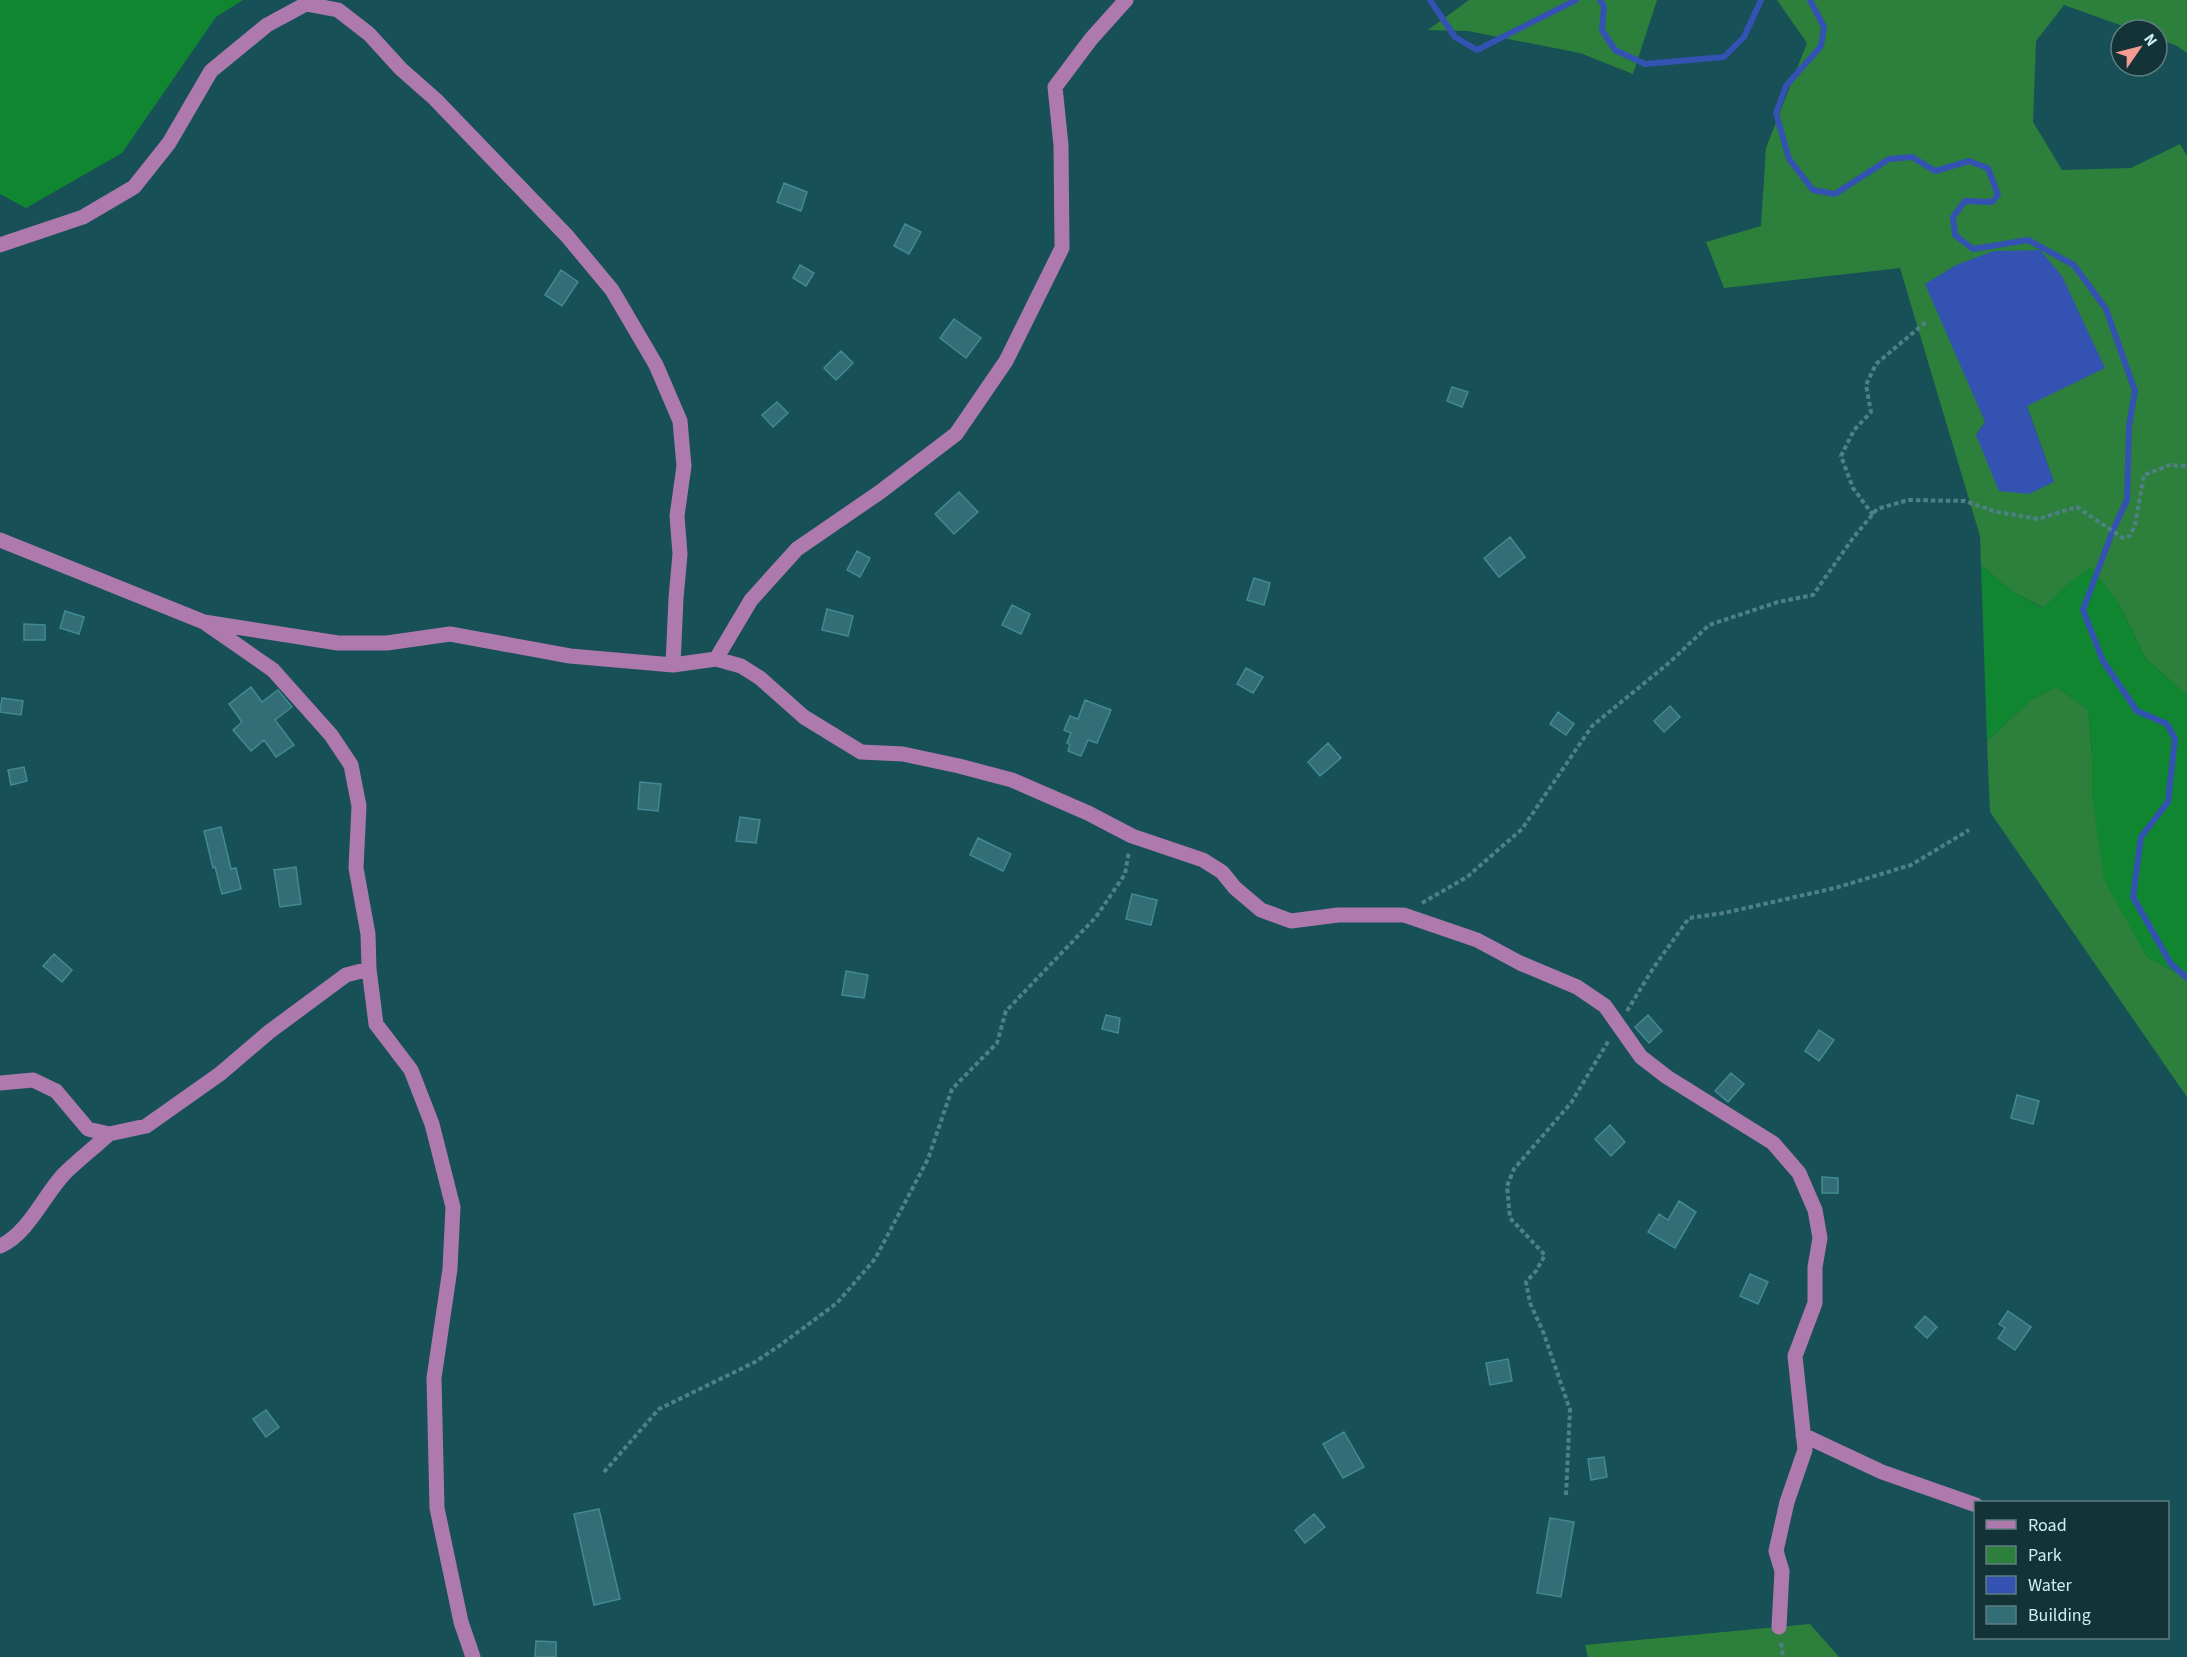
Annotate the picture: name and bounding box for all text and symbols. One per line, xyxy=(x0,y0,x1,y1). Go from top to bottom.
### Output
north arrow xyxy=(2109,18,2169,78)
text: N xyxy=(2138,29,2163,51)
legend xyxy=(1974,1501,2169,1639)
text: Road xyxy=(2028,1513,2067,1538)
text: Park xyxy=(2028,1543,2062,1568)
text: Water xyxy=(2028,1573,2072,1598)
text: Building xyxy=(2028,1603,2091,1628)

